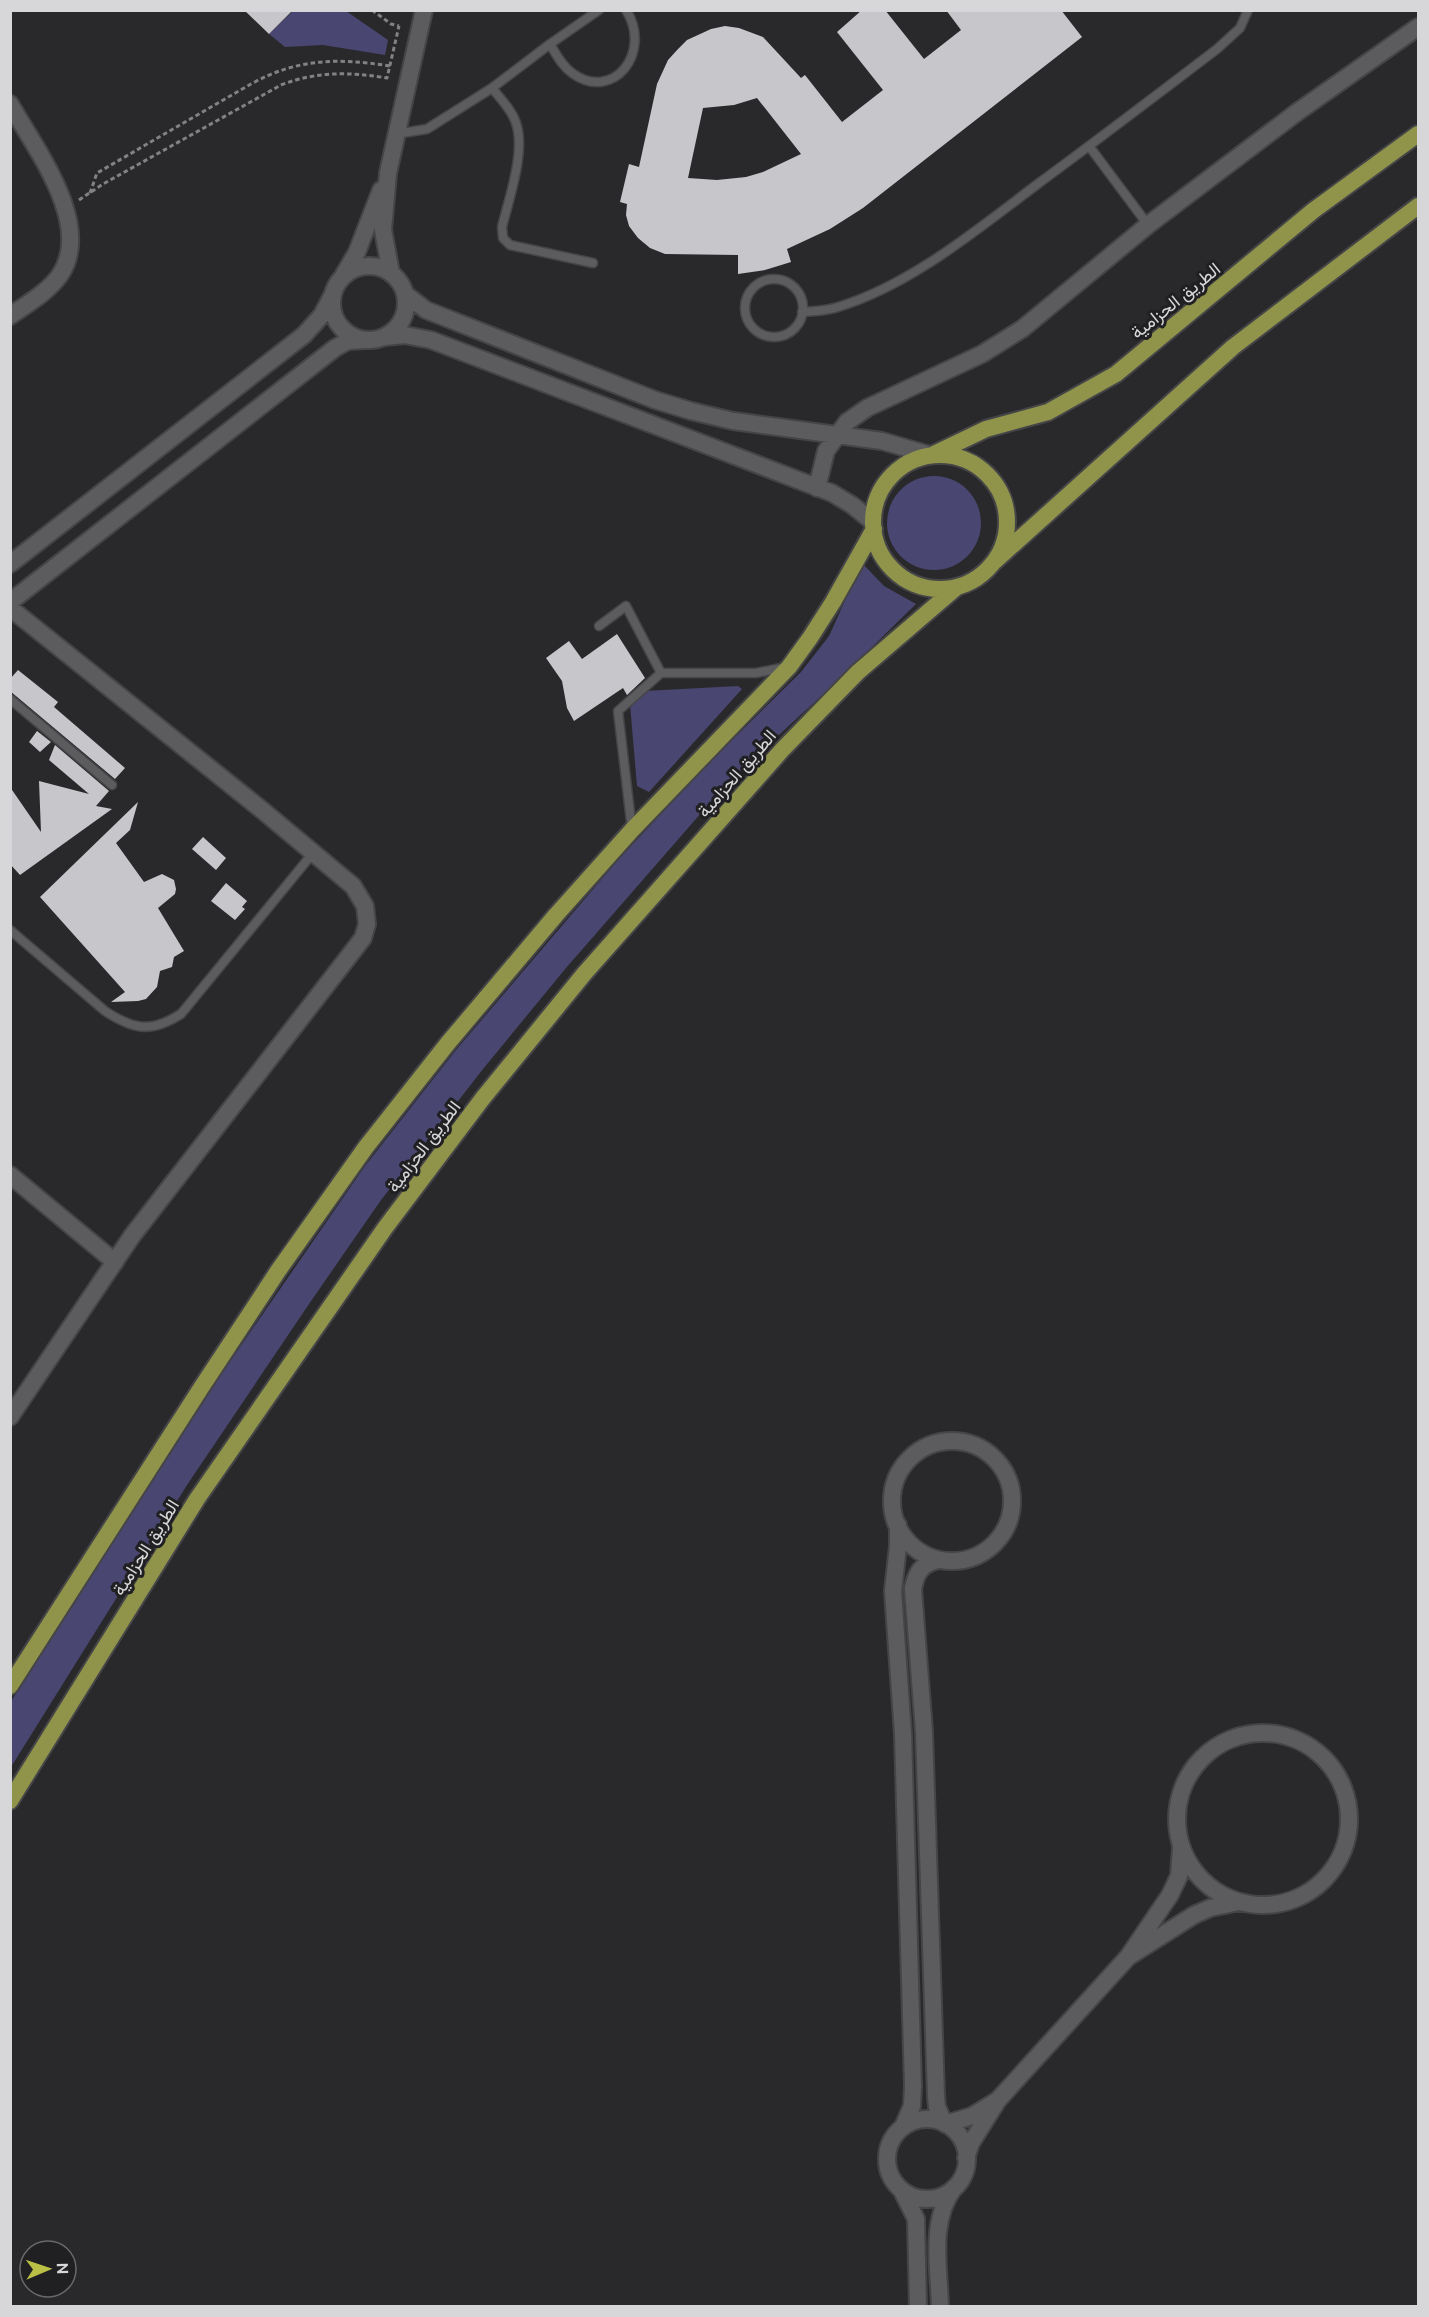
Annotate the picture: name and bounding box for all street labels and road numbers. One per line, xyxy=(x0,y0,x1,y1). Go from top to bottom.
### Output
street label: الطريق الحزامية xyxy=(1126,258,1225,344)
street label: الطريق الحزامية xyxy=(693,725,781,822)
street label: الطريق الحزامية xyxy=(382,1096,465,1197)
street label: الطريق الحزامية xyxy=(108,1495,184,1600)

